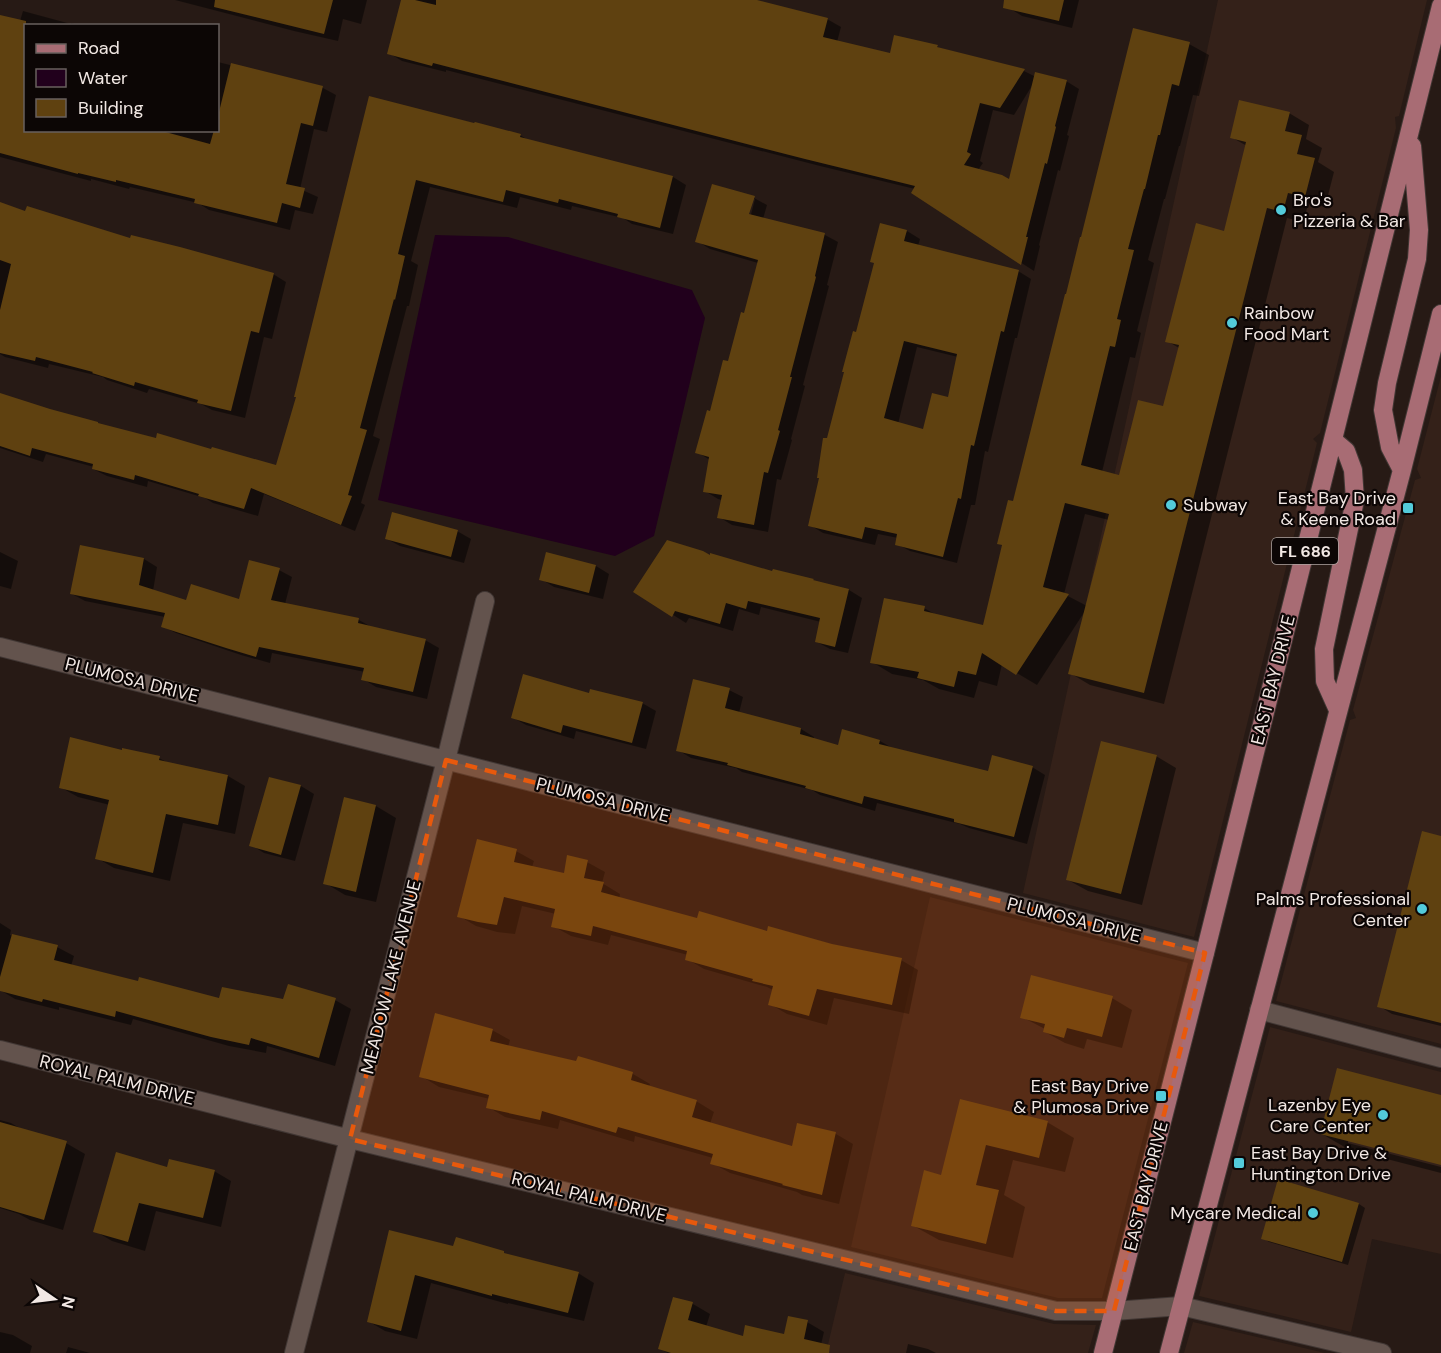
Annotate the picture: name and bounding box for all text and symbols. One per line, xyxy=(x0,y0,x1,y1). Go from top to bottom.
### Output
legend xyxy=(24,24,219,132)
text: Road xyxy=(78,36,120,60)
text: Water xyxy=(78,66,128,90)
text: Building xyxy=(78,96,143,120)
place label: Bro's Pizzeria & Bar xyxy=(1293,188,1406,233)
marker: Bro's Pizzeria & Bar xyxy=(1274,203,1288,217)
place label: Rainbow Food Mart xyxy=(1244,301,1329,346)
marker: Rainbow Food Mart xyxy=(1225,316,1239,330)
place label: East Bay Drive & Keene Road xyxy=(1278,486,1396,531)
place label: Subway xyxy=(1183,493,1248,517)
marker: Subway xyxy=(1164,498,1178,512)
marker: East Bay Drive & Keene Road xyxy=(1401,501,1415,515)
road number: FL 686 xyxy=(1272,538,1338,564)
street label: EAST BAY DRIVE xyxy=(1245,612,1301,748)
street label: PLUMOSA DRIVE xyxy=(63,652,201,708)
street label: PLUMOSA DRIVE xyxy=(534,772,672,828)
street label: MEADOW LAKE AVENUE xyxy=(355,878,427,1076)
place label: Palms Professional Center xyxy=(1256,887,1410,932)
street label: PLUMOSA DRIVE xyxy=(1005,892,1143,948)
marker: Palms Professional Center xyxy=(1415,902,1429,916)
street label: ROYAL PALM DRIVE xyxy=(37,1049,197,1111)
place label: East Bay Drive & Plumosa Drive xyxy=(1013,1074,1149,1119)
marker: East Bay Drive & Plumosa Drive xyxy=(1154,1089,1168,1103)
place label: Lazenby Eye Care Center xyxy=(1268,1093,1371,1138)
marker: Lazenby Eye Care Center xyxy=(1376,1108,1390,1122)
street label: EAST BAY DRIVE xyxy=(1118,1118,1174,1254)
place label: East Bay Drive & Huntington Drive xyxy=(1251,1141,1391,1186)
marker: East Bay Drive & Huntington Drive xyxy=(1232,1156,1246,1170)
street label: ROYAL PALM DRIVE xyxy=(509,1166,669,1228)
place label: Mycare Medical xyxy=(1170,1201,1301,1225)
marker: Mycare Medical xyxy=(1306,1206,1320,1220)
north arrow xyxy=(24,1269,84,1329)
text: N xyxy=(56,1294,80,1311)

